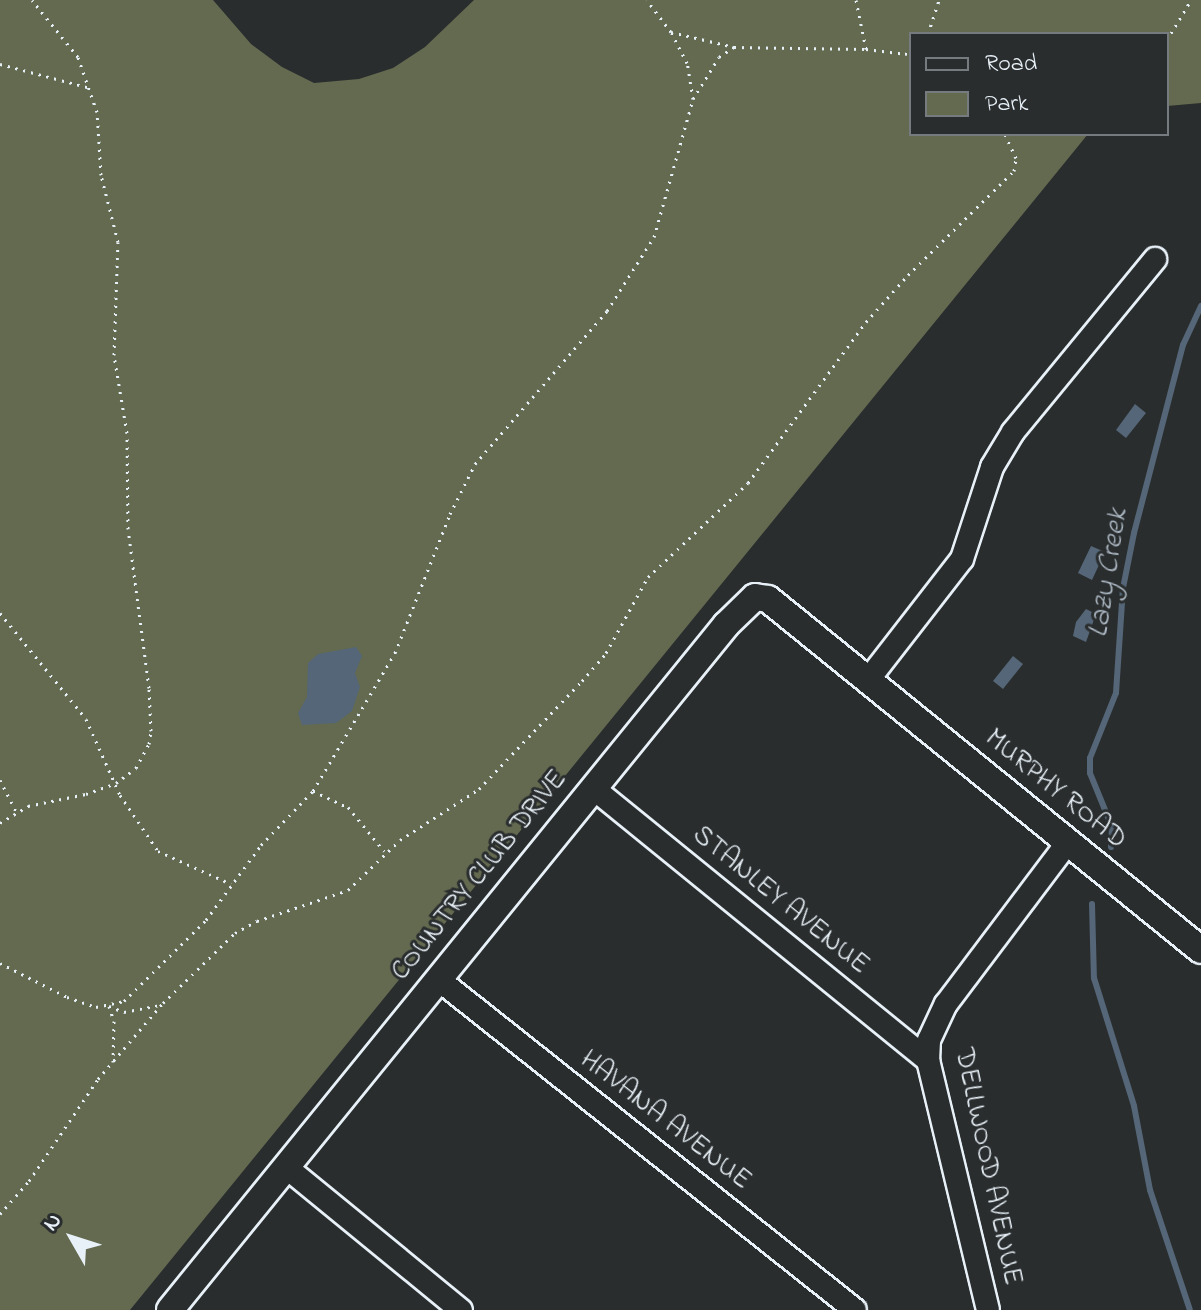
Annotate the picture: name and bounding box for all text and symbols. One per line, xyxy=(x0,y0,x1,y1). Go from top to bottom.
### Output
legend xyxy=(909,32,1169,136)
text: Road xyxy=(985,47,1037,82)
text: Park xyxy=(985,87,1028,122)
water label: Lazy Creek xyxy=(1081,506,1137,640)
street label: MURPHY ROAD xyxy=(977,723,1133,857)
street label: COUNTRY CLUB DRIVE xyxy=(385,764,575,988)
street label: STANLEY AVENUE xyxy=(685,819,875,983)
street label: HAVANA AVENUE xyxy=(573,1044,757,1198)
street label: DELLWOOD AVENUE xyxy=(945,1045,1029,1289)
north arrow xyxy=(32,1198,112,1278)
text: N xyxy=(36,1207,70,1239)

